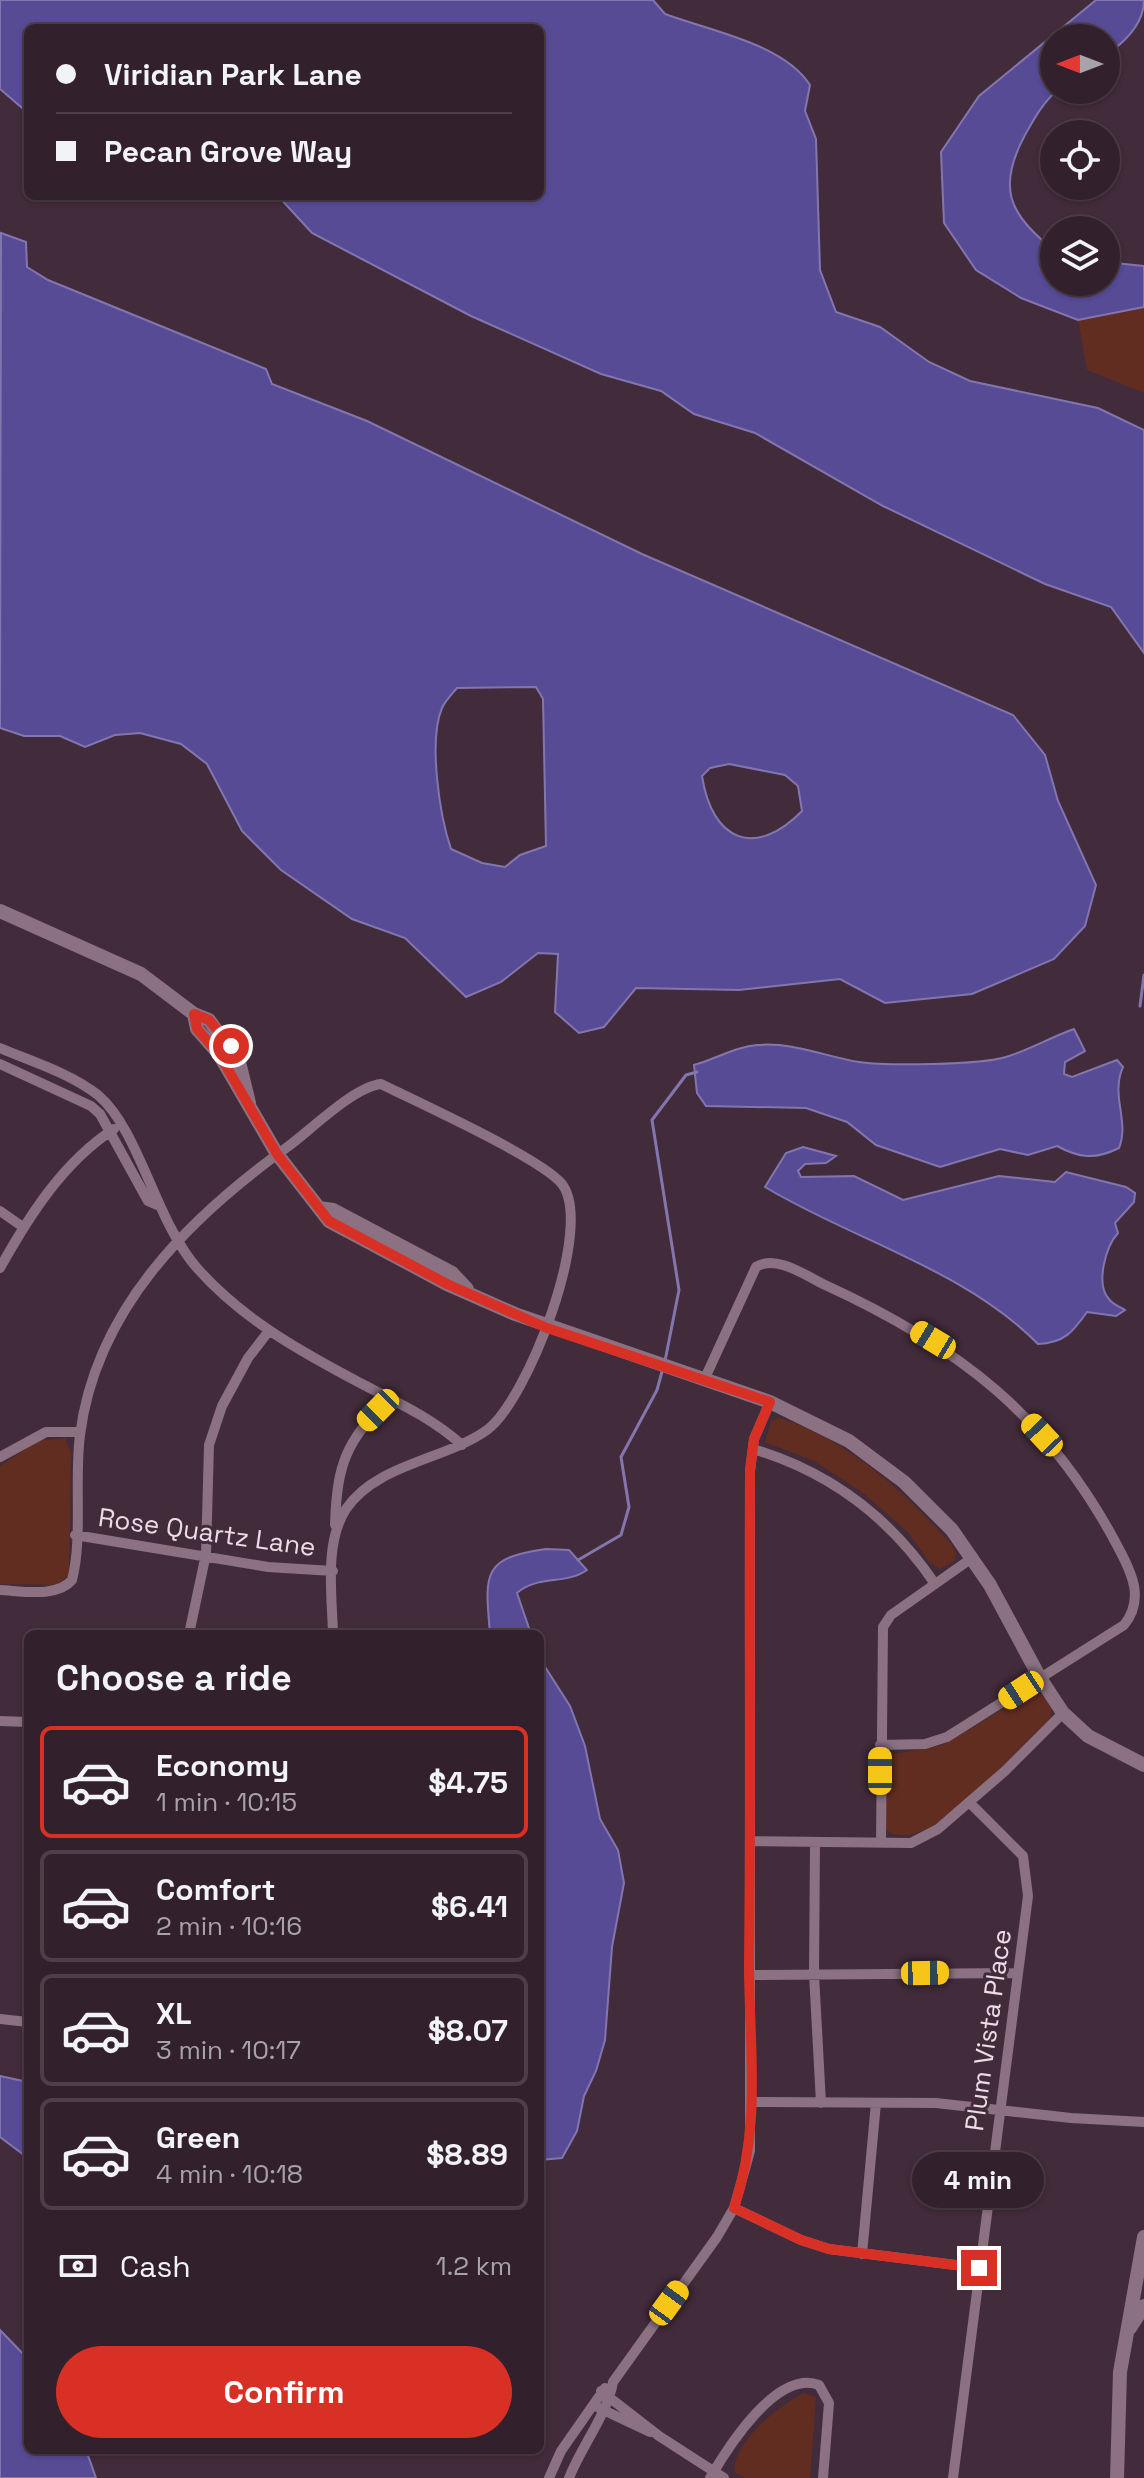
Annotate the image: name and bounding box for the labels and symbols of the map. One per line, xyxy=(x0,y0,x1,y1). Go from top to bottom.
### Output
north arrow xyxy=(1040,24,1120,104)
route start xyxy=(213,1028,249,1064)
car xyxy=(906,1317,960,1363)
car xyxy=(353,1385,403,1435)
car xyxy=(1017,1409,1067,1461)
street label: Rose Quartz Lane xyxy=(96,1500,318,1564)
car xyxy=(994,1667,1048,1713)
car xyxy=(868,1747,892,1795)
street label: Plum Vista Place xyxy=(957,1927,1019,2133)
car xyxy=(901,1961,949,1985)
callout: 4 min xyxy=(913,2152,1045,2208)
route end xyxy=(961,2250,997,2286)
car xyxy=(645,2277,693,2329)

